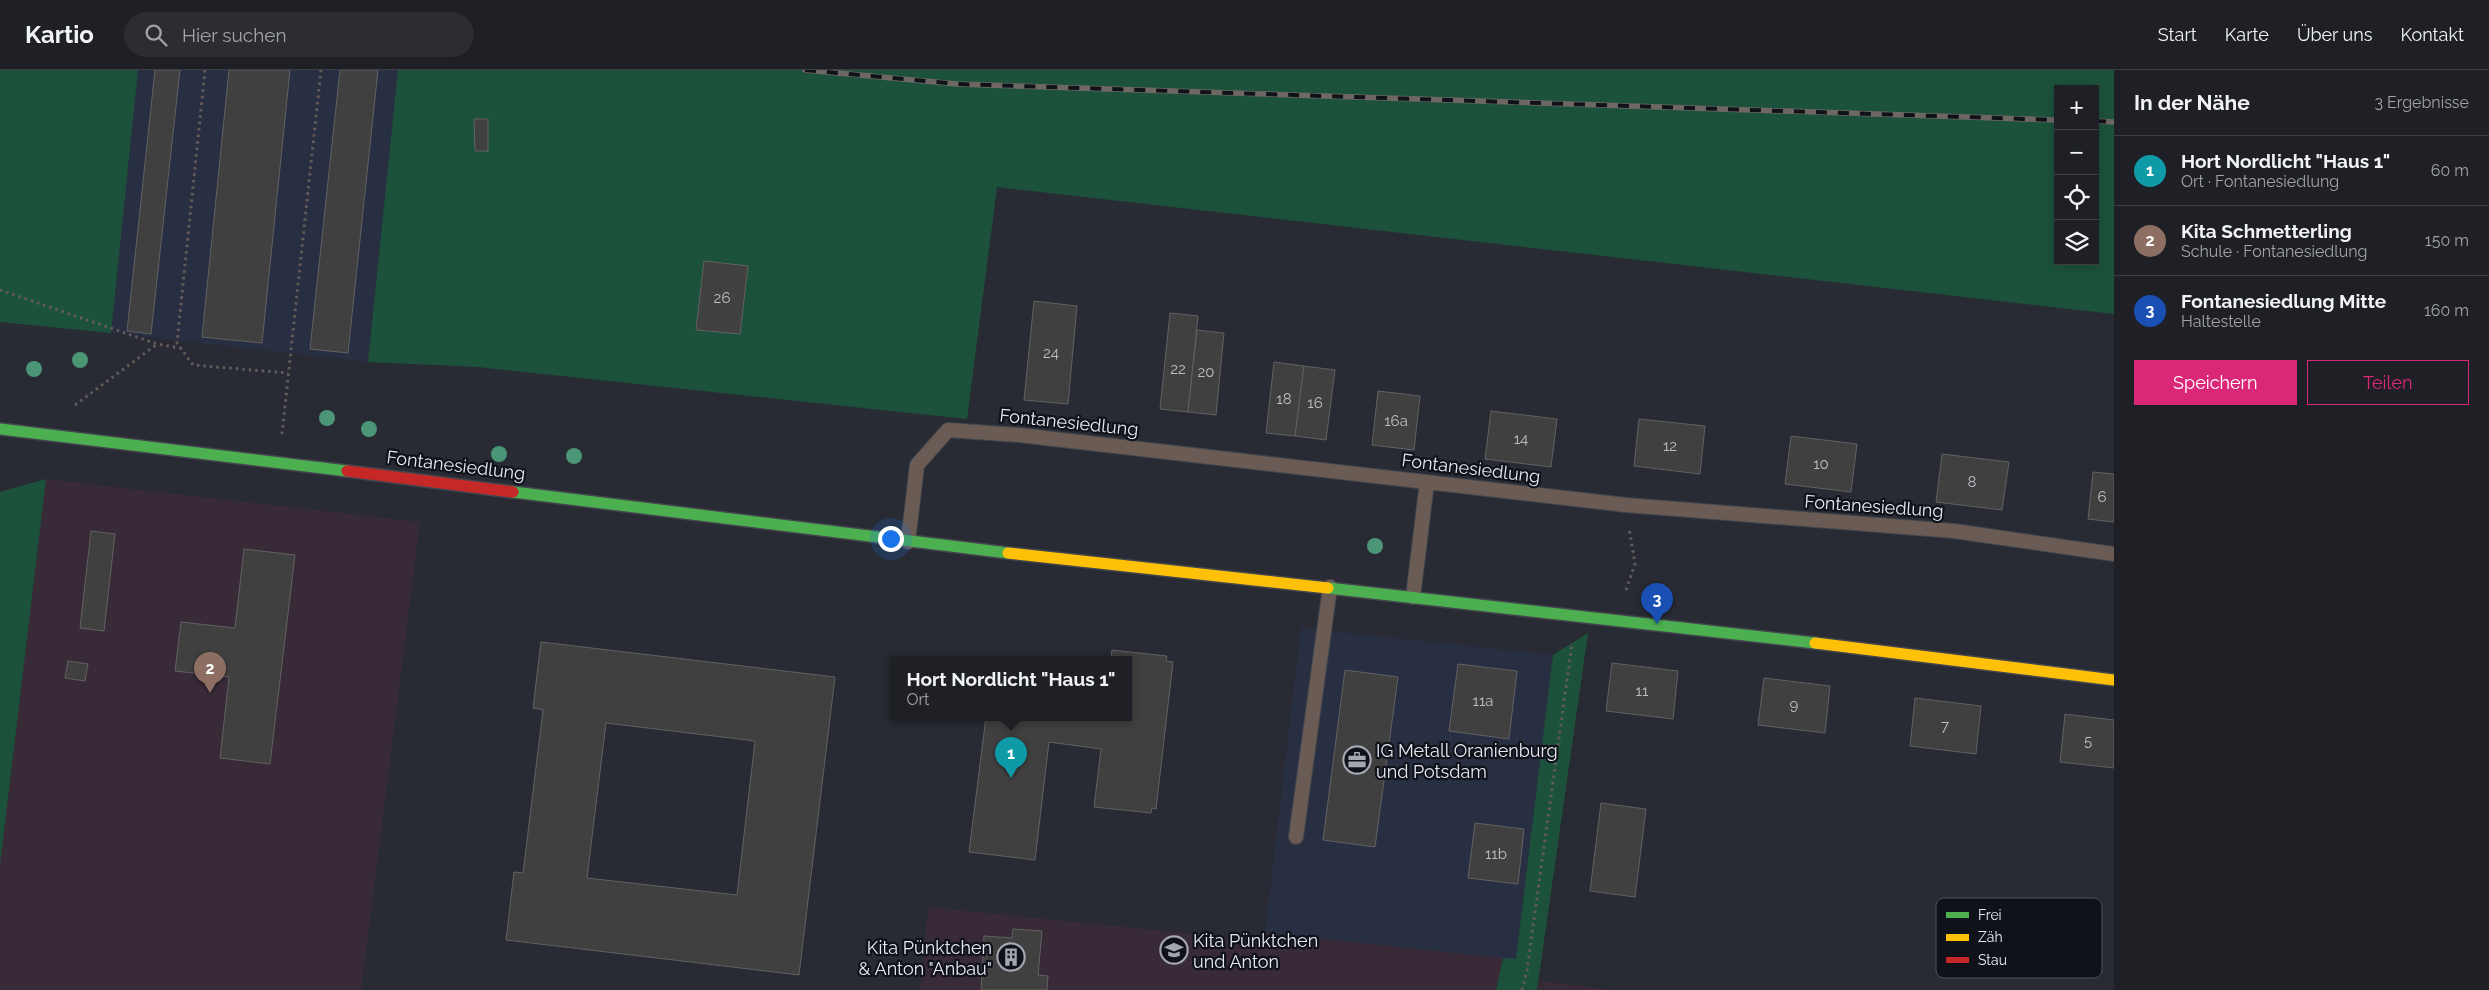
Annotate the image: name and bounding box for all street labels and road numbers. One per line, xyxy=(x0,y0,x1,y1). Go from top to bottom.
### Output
street label: Fontanesiedlung xyxy=(998,404,1140,440)
street label: Fontanesiedlung xyxy=(385,446,527,484)
street label: Fontanesiedlung xyxy=(1400,449,1542,487)
street label: Fontanesiedlung xyxy=(1804,491,1944,521)

